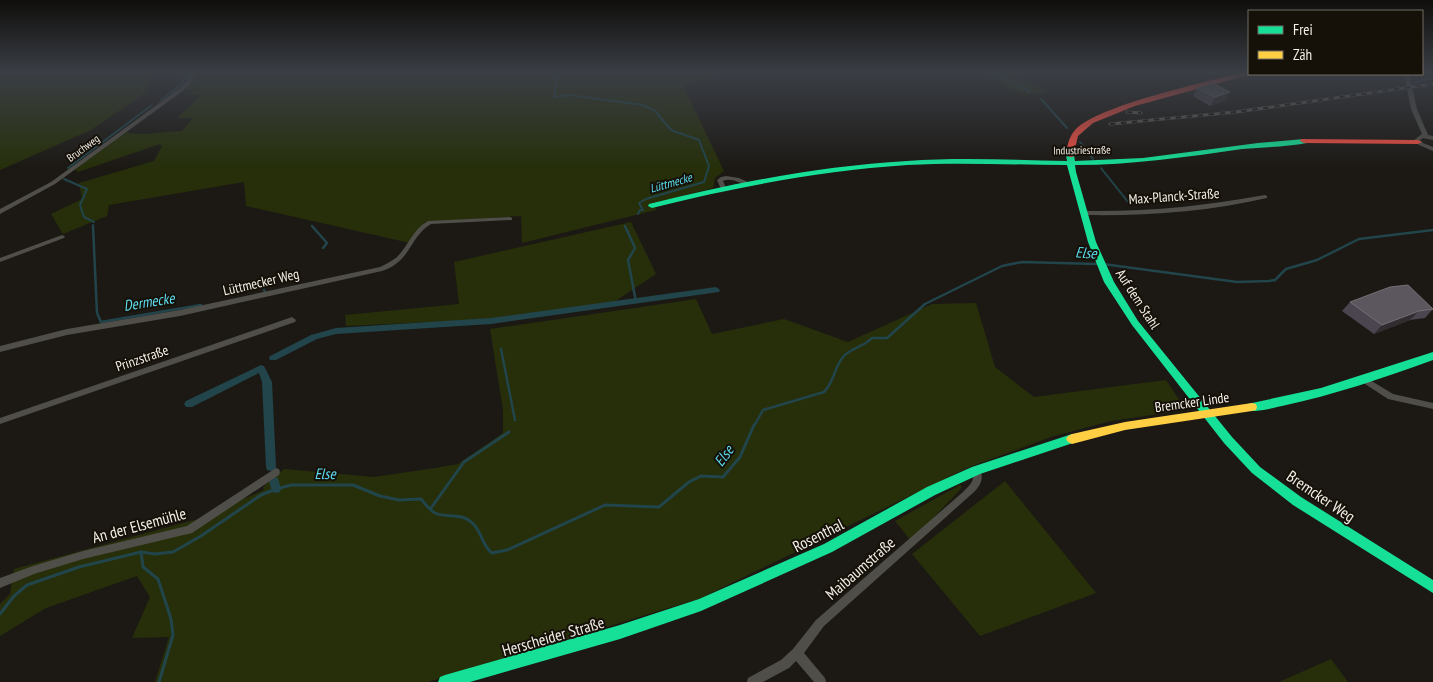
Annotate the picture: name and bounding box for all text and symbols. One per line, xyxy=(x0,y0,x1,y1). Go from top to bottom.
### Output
legend xyxy=(1248,10,1423,75)
text: Frei xyxy=(1293,20,1313,39)
text: Zäh xyxy=(1293,45,1312,64)
street label: Bruchweg xyxy=(64,131,102,165)
street label: Industriestraße xyxy=(1053,142,1111,158)
water label: Lüttmecke xyxy=(648,169,695,196)
street label: Max-Planck-Straße xyxy=(1128,184,1220,208)
water label: Else xyxy=(1075,242,1098,263)
street label: Lüttmecker Weg xyxy=(221,264,301,300)
street label: Auf dem Stahl xyxy=(1112,266,1164,333)
water label: Dermecke xyxy=(122,288,176,315)
street label: Prinzstraße xyxy=(113,341,171,375)
street label: Bremcker Linde xyxy=(1154,388,1231,416)
water label: Else xyxy=(710,441,738,470)
water label: Else xyxy=(314,464,336,483)
street label: Bremcker Weg xyxy=(1283,466,1359,526)
street label: An der Elsemühle xyxy=(90,503,188,547)
street label: Rosenthal xyxy=(789,514,847,556)
street label: Maibaumstraße xyxy=(821,532,899,604)
street label: Herscheider Straße xyxy=(500,612,606,660)

